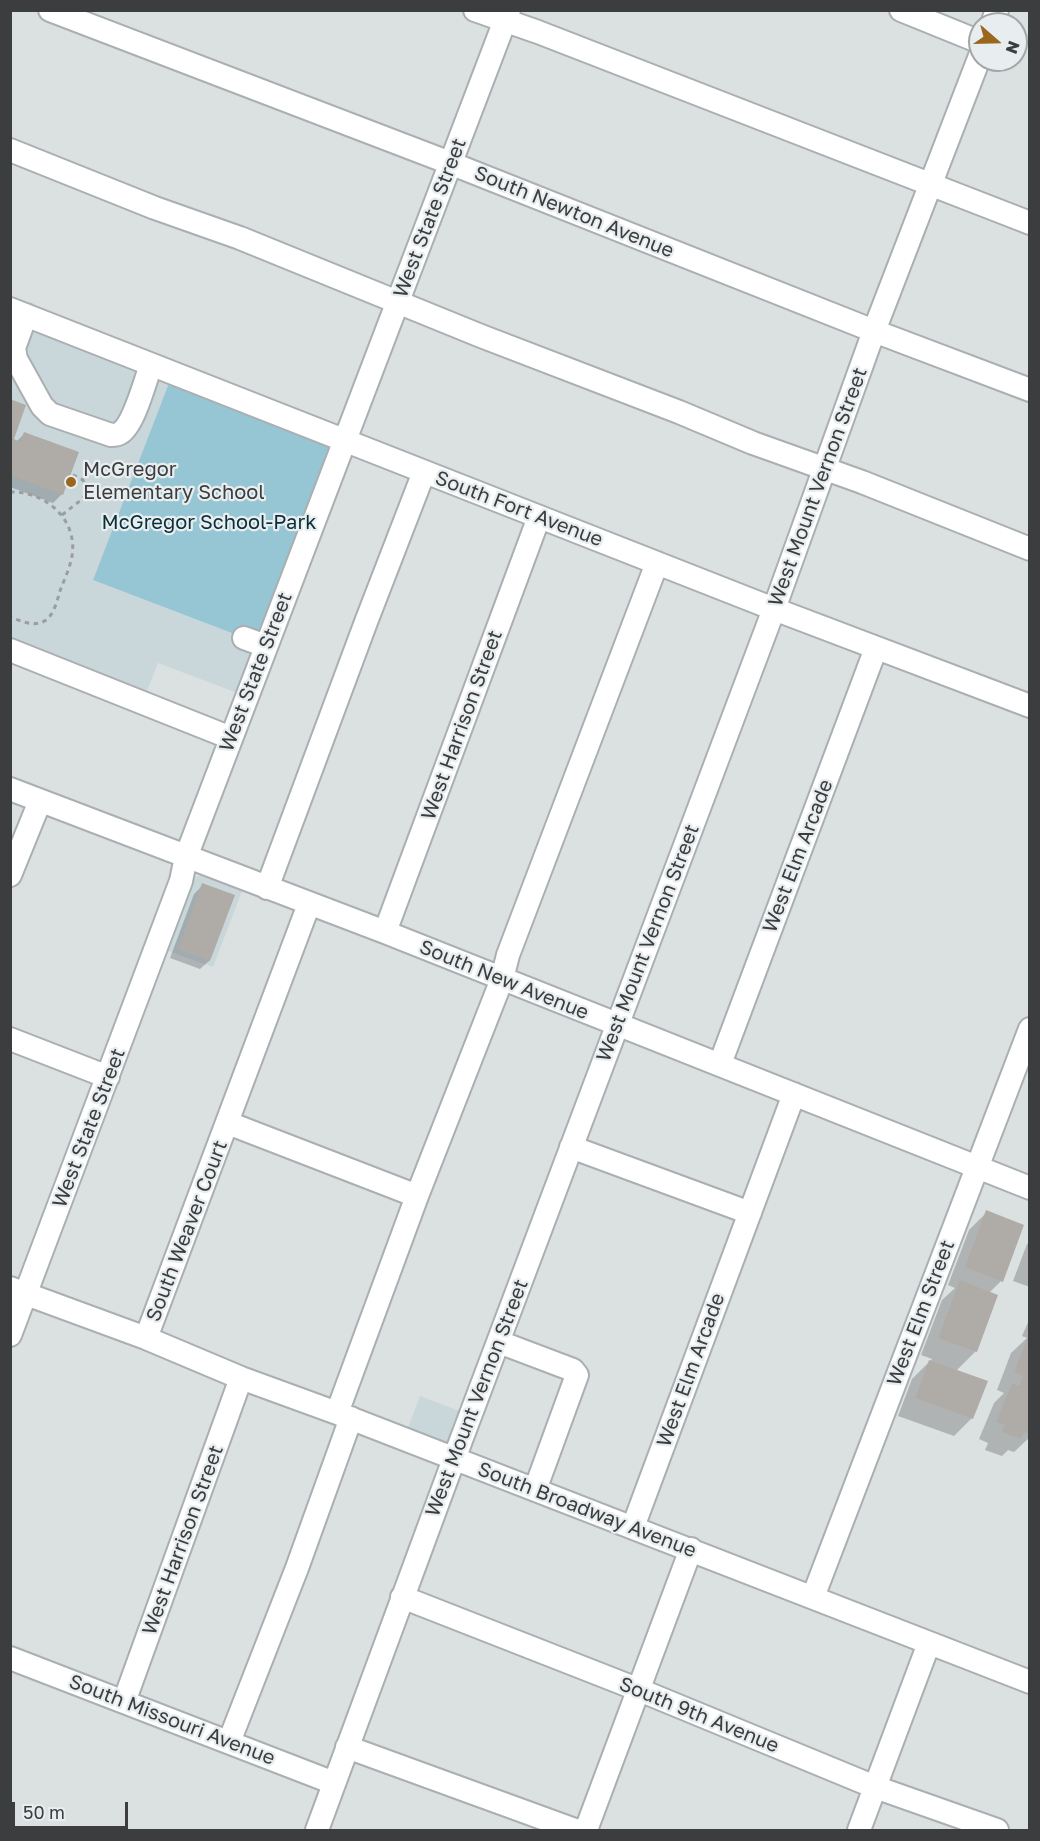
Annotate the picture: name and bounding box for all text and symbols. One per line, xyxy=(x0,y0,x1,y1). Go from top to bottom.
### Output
north arrow xyxy=(968,12,1028,72)
text: N xyxy=(1002,38,1025,57)
street label: West State Street xyxy=(389,135,471,301)
street label: South Newton Avenue xyxy=(471,161,677,263)
street label: West Mount Vernon Street xyxy=(764,364,872,610)
place label: McGregor Elementary School xyxy=(83,458,265,505)
street label: South Fort Avenue xyxy=(432,466,606,552)
marker: McGregor Elementary School xyxy=(64,475,78,489)
park label: McGregor School-Park xyxy=(102,511,316,535)
street label: West State Street xyxy=(215,589,297,755)
street label: West Harrison Street xyxy=(416,627,508,823)
street label: West Elm Arcade xyxy=(758,776,838,936)
street label: West Mount Vernon Street xyxy=(592,821,704,1065)
street label: South New Avenue xyxy=(416,935,592,1025)
street label: West State Street xyxy=(48,1045,130,1211)
street label: South Weaver Court xyxy=(141,1137,233,1325)
street label: West Elm Street xyxy=(882,1237,960,1389)
street label: West Mount Vernon Street xyxy=(421,1276,533,1520)
street label: West Elm Arcade xyxy=(652,1290,730,1450)
street label: West Harrison Street xyxy=(137,1442,229,1638)
street label: South Broadway Avenue xyxy=(474,1457,700,1563)
street label: South Missouri Avenue xyxy=(66,1670,278,1770)
street label: South 9th Avenue xyxy=(616,1672,782,1758)
scale bar xyxy=(15,1790,130,1828)
text: 50 m xyxy=(23,1801,65,1823)

